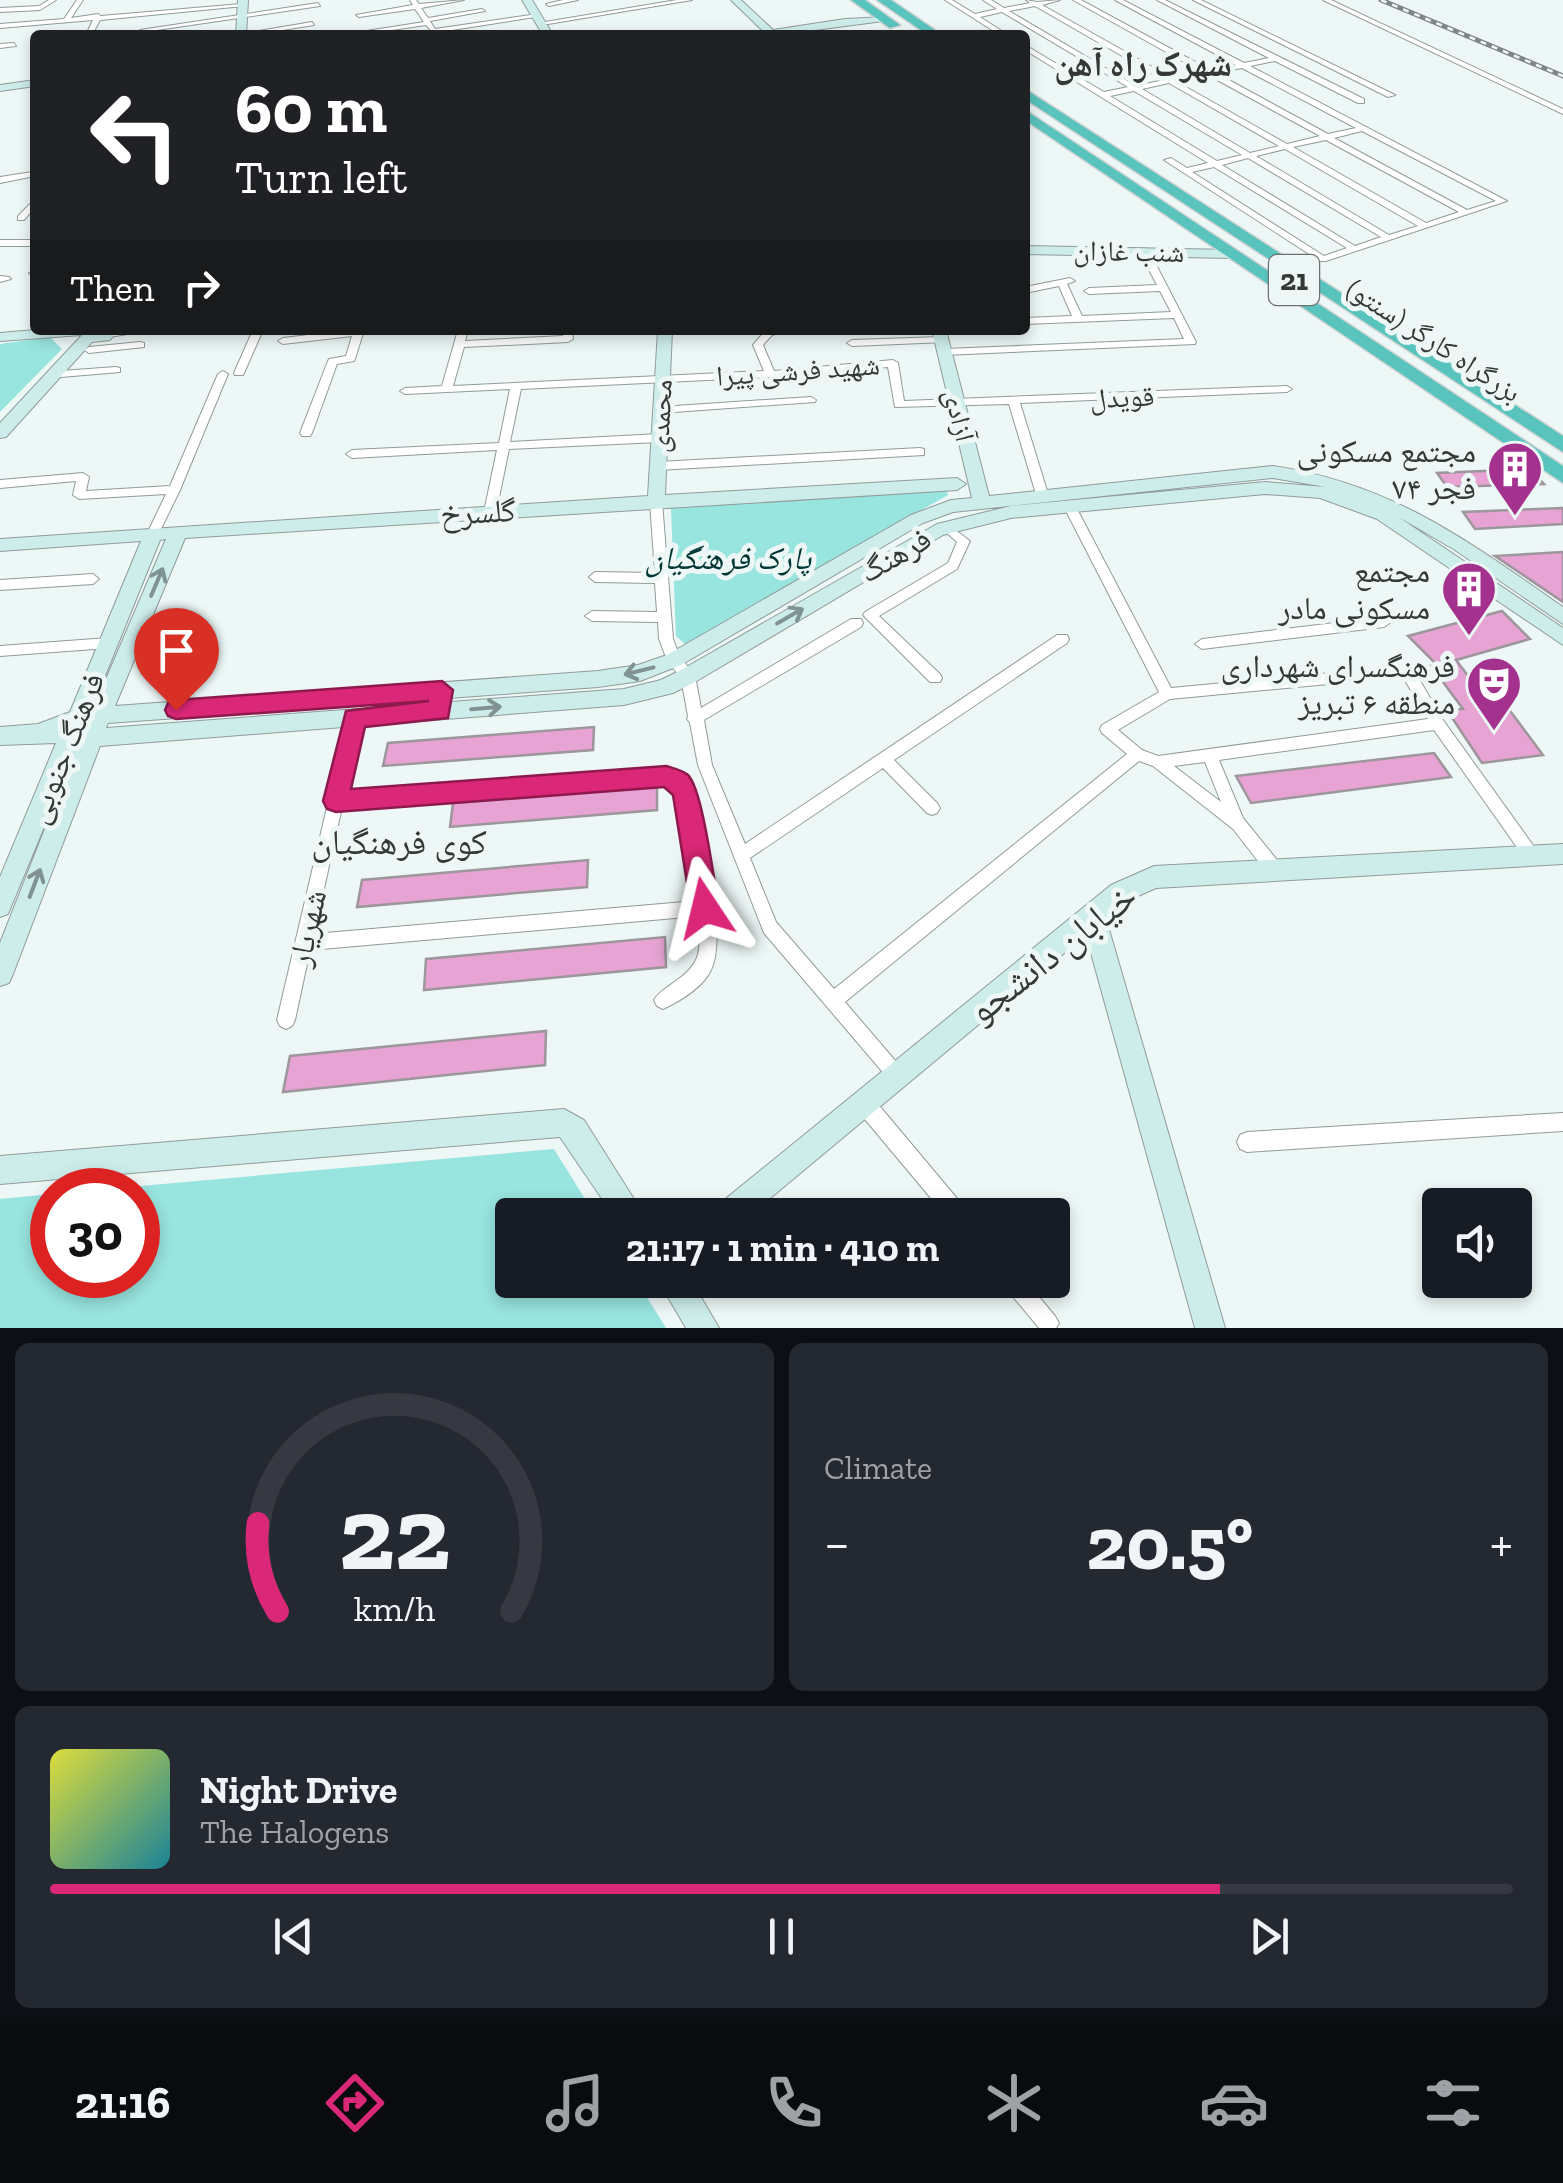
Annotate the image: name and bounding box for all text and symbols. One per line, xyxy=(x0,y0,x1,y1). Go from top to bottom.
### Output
district label: شهرک راه آهن xyxy=(1054,43,1232,86)
text: 60 m xyxy=(235,66,387,150)
icon: left xyxy=(70,70,200,200)
text: Turn left xyxy=(235,151,407,205)
street label: شنب غازان xyxy=(1073,234,1185,269)
road number: 21 xyxy=(1269,255,1319,305)
icon: right xyxy=(174,260,229,315)
text: Then xyxy=(70,265,154,311)
street label: بزرگراه کارگر (سنتو) xyxy=(1340,272,1527,409)
street label: شهید فرشی پیرا xyxy=(715,348,881,394)
street label: محمدی xyxy=(642,378,679,454)
street label: قویدل xyxy=(1089,379,1155,416)
street label: آزادی xyxy=(937,385,982,446)
place label: مجتمع مسکونی فجر ۷۴ xyxy=(1297,432,1476,507)
building icon: مجتمع مسکونی فجر ۷۴ xyxy=(1485,439,1545,518)
street label: گلسرخ xyxy=(439,491,517,534)
street label: فرهنگ xyxy=(852,519,938,591)
park label: پارک فرهنگیان xyxy=(645,539,812,578)
place label: مجتمع مسکونی مادر xyxy=(1277,552,1430,628)
building icon: مجتمع مسکونی مادر xyxy=(1439,559,1499,638)
one-way arrow xyxy=(149,567,167,598)
one-way arrow xyxy=(775,606,804,626)
pin xyxy=(134,608,219,711)
icon: arrive xyxy=(149,623,204,678)
place label: فرهنگسرای شهرداری منطقه ۶ تبریز xyxy=(1220,647,1455,722)
theatre icon: فرهنگسرای شهرداری منطقه ۶ تبریز xyxy=(1464,654,1524,733)
one-way arrow xyxy=(624,663,656,681)
street label: فرهنگ جنوبی xyxy=(18,667,113,829)
one-way arrow xyxy=(469,698,501,717)
district label: کوی فرهنگیان xyxy=(311,821,487,863)
position arrow xyxy=(653,856,757,960)
one-way arrow xyxy=(28,868,46,899)
street label: خیابان دانشجو xyxy=(958,873,1146,1033)
street label: شهریار xyxy=(280,886,334,971)
speed limit sign: 30 xyxy=(30,1168,160,1298)
map controls xyxy=(1422,1188,1532,1298)
button: sound xyxy=(1422,1188,1532,1298)
text: 21:17 · 1 min · 410 m xyxy=(626,1225,939,1271)
text: Climate xyxy=(824,1449,932,1487)
text: 22 xyxy=(339,1471,450,1596)
text: 20.5° xyxy=(1086,1498,1253,1588)
text: − xyxy=(824,1510,850,1576)
text: + xyxy=(1490,1510,1513,1576)
text: km/h xyxy=(354,1587,435,1630)
text: Night Drive xyxy=(200,1767,397,1813)
text: The Halogens xyxy=(200,1813,389,1851)
icon: previous xyxy=(266,1909,321,1964)
icon: pause xyxy=(754,1909,809,1964)
icon: next xyxy=(1242,1909,1297,1964)
icon: directions xyxy=(320,2068,390,2138)
icon: music xyxy=(540,2068,610,2138)
icon: phone xyxy=(759,2068,829,2138)
icon: climate xyxy=(979,2068,1049,2138)
icon: car xyxy=(1199,2068,1269,2138)
icon: filters xyxy=(1418,2068,1488,2138)
text: 21:16 xyxy=(75,2076,171,2130)

